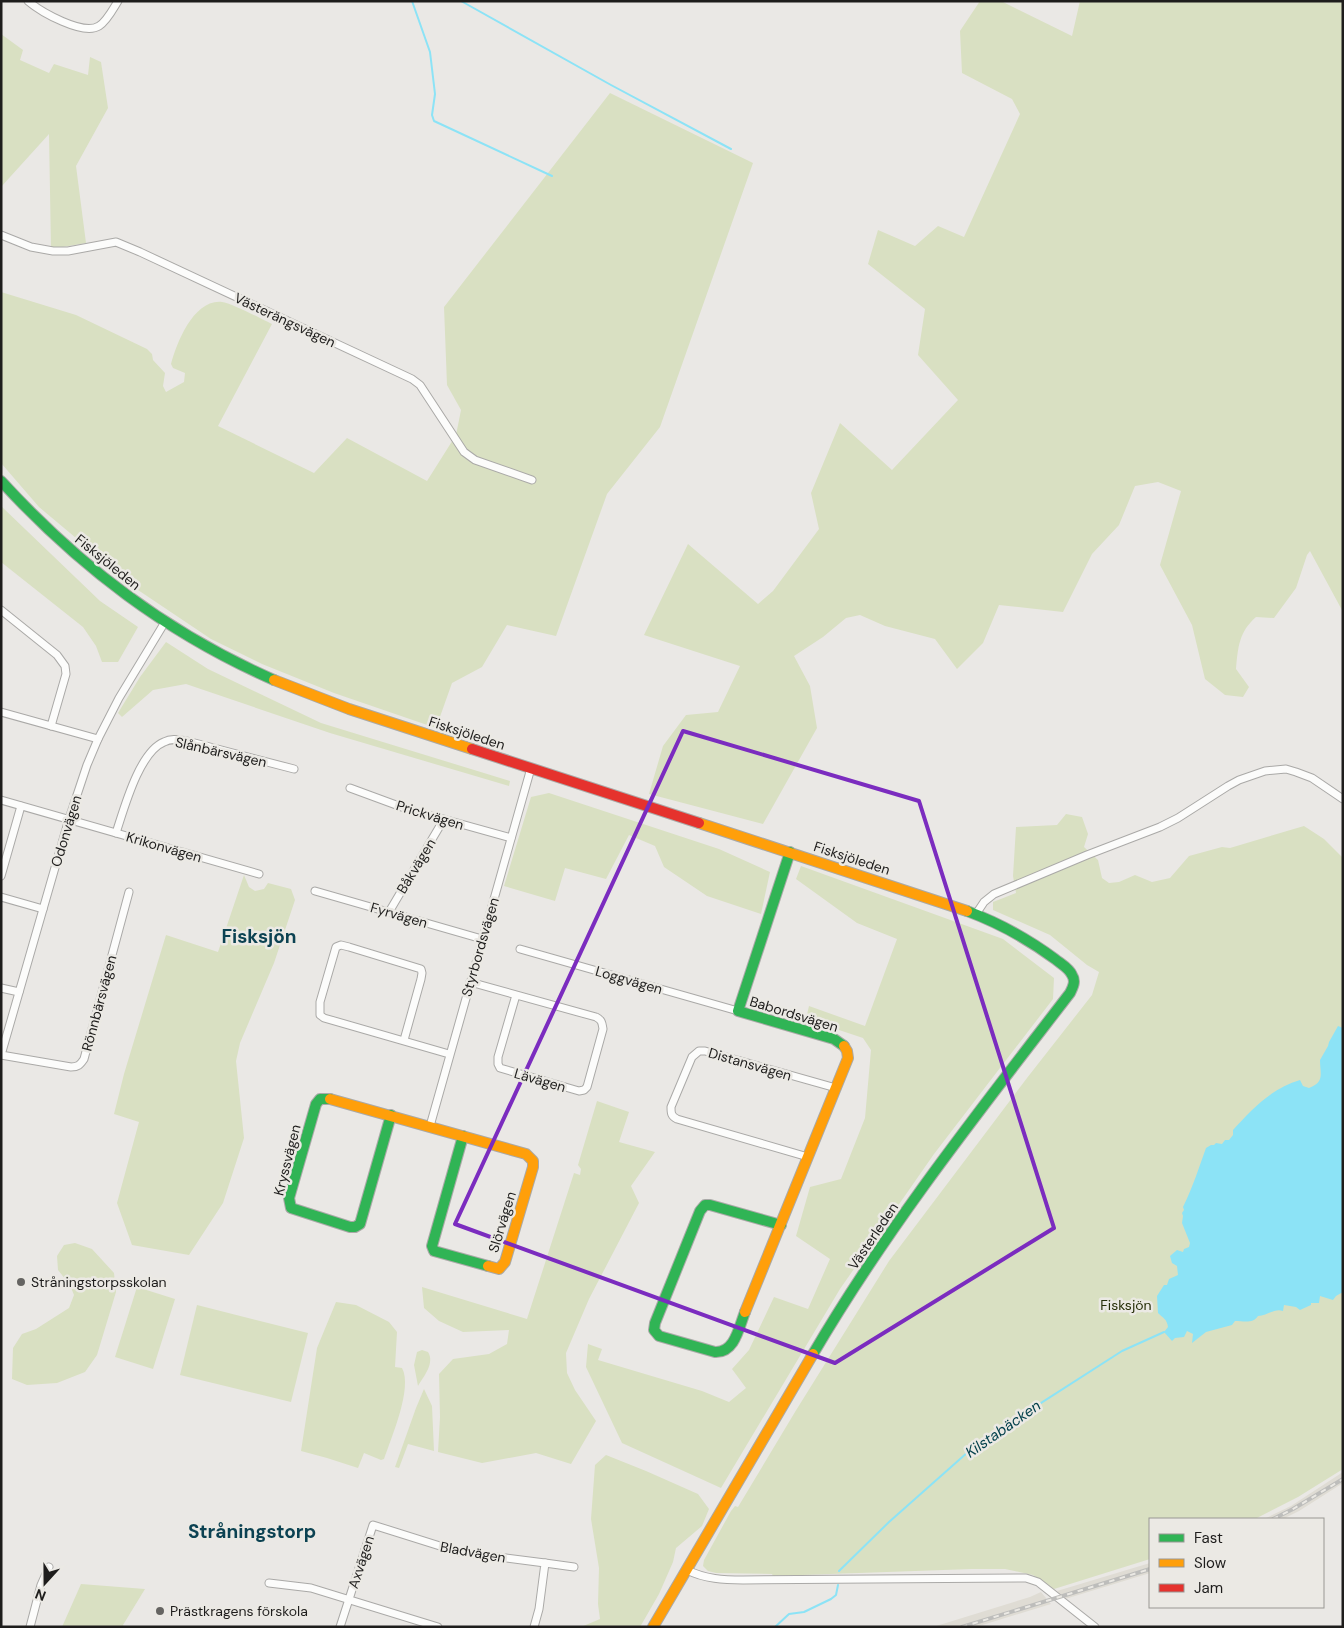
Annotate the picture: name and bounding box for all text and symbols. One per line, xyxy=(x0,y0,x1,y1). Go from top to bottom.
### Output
street label: Västerängsvägen xyxy=(232,289,338,351)
street label: Fisksjöleden xyxy=(72,530,144,594)
street label: Fisksjöleden xyxy=(427,712,507,754)
street label: Slånbärsvägen xyxy=(174,733,268,771)
street label: Odonvägen xyxy=(47,793,85,869)
street label: Prickvägen xyxy=(394,796,466,834)
street label: Krikonvägen xyxy=(124,828,204,866)
street label: Båkvägen xyxy=(393,835,439,897)
street label: Fisksjöleden xyxy=(812,837,892,879)
street label: Styrbordsvägen xyxy=(457,895,503,999)
street label: Fyrvägen xyxy=(368,898,430,932)
district label: Fisksjön xyxy=(221,924,297,949)
street label: Rönnbärsvägen xyxy=(78,953,120,1053)
street label: Loggvägen xyxy=(593,962,665,998)
street label: Babordsvägen xyxy=(748,992,840,1036)
street label: Distansvägen xyxy=(706,1044,794,1084)
street label: Lävägen xyxy=(512,1064,568,1096)
street label: Kryssvägen xyxy=(269,1123,305,1197)
street label: Slörvägen xyxy=(484,1189,520,1255)
street label: Västerleden xyxy=(844,1199,902,1273)
place label: Stråningstorpsskolan xyxy=(31,1273,167,1291)
marker: Stråningstorpsskolan xyxy=(15,1276,27,1288)
park label: Fisksjön xyxy=(1100,1296,1152,1314)
water label: Kilstabäcken xyxy=(961,1395,1045,1462)
legend xyxy=(1149,1518,1324,1608)
district label: Stråningstorp xyxy=(188,1519,316,1544)
text: Fast xyxy=(1194,1528,1223,1548)
street label: Axvägen xyxy=(344,1533,378,1591)
street label: Bladvägen xyxy=(439,1537,507,1567)
text: Slow xyxy=(1194,1553,1227,1573)
north arrow xyxy=(20,1558,70,1608)
text: Jam xyxy=(1194,1578,1223,1598)
text: N xyxy=(32,1585,48,1605)
place label: Prästkragens förskola xyxy=(170,1602,308,1620)
marker: Prästkragens förskola xyxy=(154,1605,166,1617)

